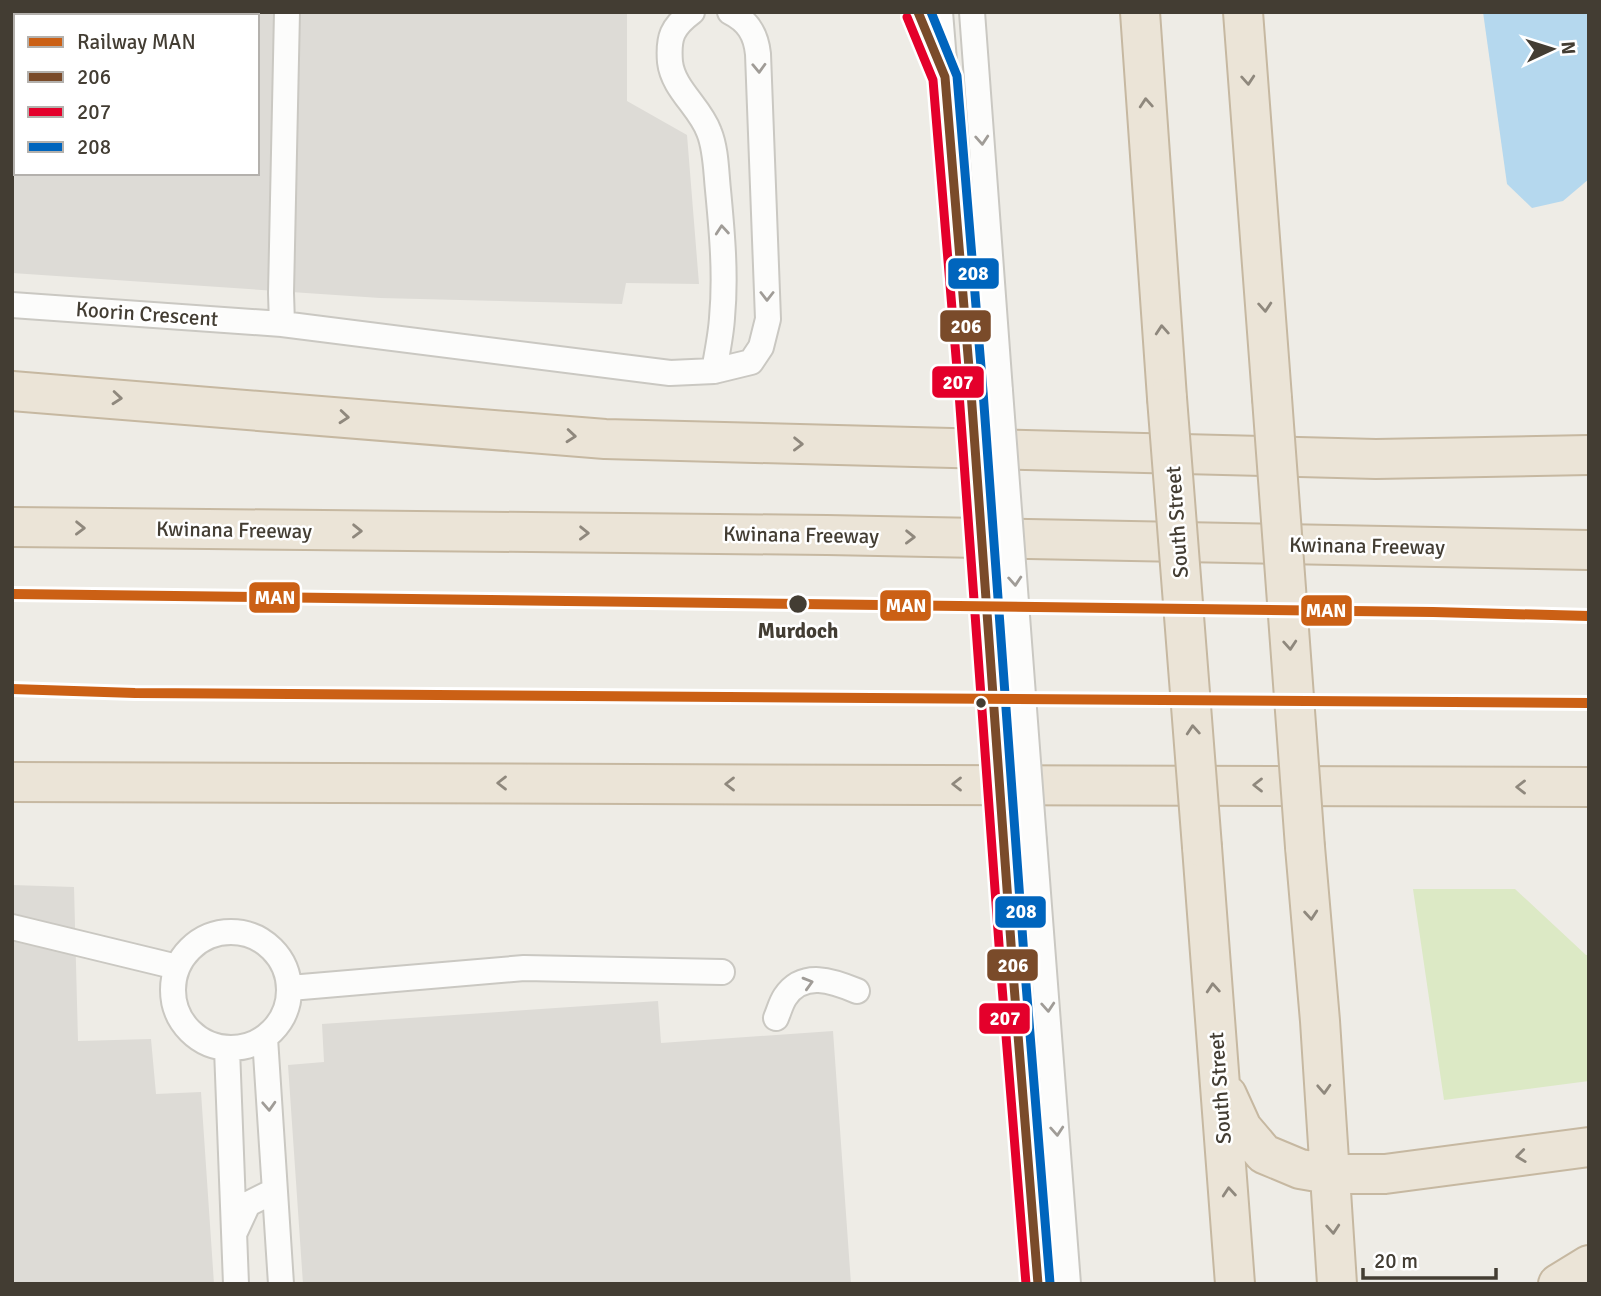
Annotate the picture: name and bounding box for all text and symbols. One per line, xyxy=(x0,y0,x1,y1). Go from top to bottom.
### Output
legend xyxy=(14,14,259,175)
north arrow xyxy=(1517,14,1587,84)
text: Railway MAN xyxy=(77,29,196,55)
text: N xyxy=(1556,40,1580,55)
one-way arrow xyxy=(752,63,767,74)
text: 206 xyxy=(77,64,111,90)
one-way arrow xyxy=(1240,75,1255,86)
one-way arrow xyxy=(1139,97,1154,108)
text: 207 xyxy=(77,99,111,125)
text: 208 xyxy=(77,134,111,160)
one-way arrow xyxy=(974,135,989,146)
one-way arrow xyxy=(715,224,730,235)
line badge: 208 xyxy=(947,257,1000,290)
text: 208 xyxy=(958,262,988,286)
one-way arrow xyxy=(759,291,775,301)
street label: Koorin Crescent xyxy=(75,296,219,332)
one-way arrow xyxy=(1257,302,1272,313)
line badge: 206 xyxy=(939,309,992,343)
text: 206 xyxy=(951,315,981,339)
one-way arrow xyxy=(1155,324,1170,335)
line badge: 207 xyxy=(931,365,985,399)
text: 207 xyxy=(943,371,973,395)
one-way arrow xyxy=(112,390,123,405)
one-way arrow xyxy=(339,409,350,424)
one-way arrow xyxy=(566,428,577,443)
one-way arrow xyxy=(793,436,804,452)
street label: South Street xyxy=(1160,465,1194,579)
street label: Kwinana Freeway xyxy=(156,516,312,544)
one-way arrow xyxy=(76,520,86,536)
street label: Kwinana Freeway xyxy=(723,521,879,549)
one-way arrow xyxy=(352,523,363,539)
one-way arrow xyxy=(580,525,590,541)
one-way arrow xyxy=(905,529,916,545)
street label: Kwinana Freeway xyxy=(1289,532,1445,560)
one-way arrow xyxy=(1007,576,1022,587)
line badge: MAN xyxy=(248,581,301,614)
text: MAN xyxy=(254,586,296,610)
line badge: MAN xyxy=(879,589,932,622)
marker: Murdoch xyxy=(787,593,809,615)
text: MAN xyxy=(885,594,927,618)
line badge: MAN xyxy=(1300,594,1353,627)
text: MAN xyxy=(1305,599,1347,623)
place label: Murdoch xyxy=(758,618,838,644)
one-way arrow xyxy=(1282,640,1297,651)
unlabelled marker xyxy=(974,696,988,710)
one-way arrow xyxy=(1186,724,1201,735)
one-way arrow xyxy=(496,775,507,791)
one-way arrow xyxy=(724,776,734,792)
one-way arrow xyxy=(951,776,962,792)
one-way arrow xyxy=(1252,777,1263,793)
one-way arrow xyxy=(1515,779,1525,795)
line badge: 208 xyxy=(994,895,1047,929)
text: 208 xyxy=(1006,900,1036,924)
one-way arrow xyxy=(1303,910,1318,921)
line badge: 206 xyxy=(986,948,1039,982)
text: 206 xyxy=(998,954,1028,978)
one-way arrow xyxy=(802,976,814,991)
one-way arrow xyxy=(1206,983,1221,994)
line badge: 207 xyxy=(978,1002,1031,1035)
one-way arrow xyxy=(1040,1002,1055,1013)
text: 207 xyxy=(990,1007,1020,1031)
street label: South Street xyxy=(1203,1031,1237,1145)
one-way arrow xyxy=(1316,1084,1331,1095)
one-way arrow xyxy=(261,1101,276,1112)
one-way arrow xyxy=(1049,1126,1064,1137)
one-way arrow xyxy=(1515,1148,1527,1163)
one-way arrow xyxy=(1222,1186,1237,1197)
one-way arrow xyxy=(1325,1224,1340,1235)
scale bar xyxy=(1363,1236,1496,1280)
text: 20 m xyxy=(1374,1248,1418,1274)

